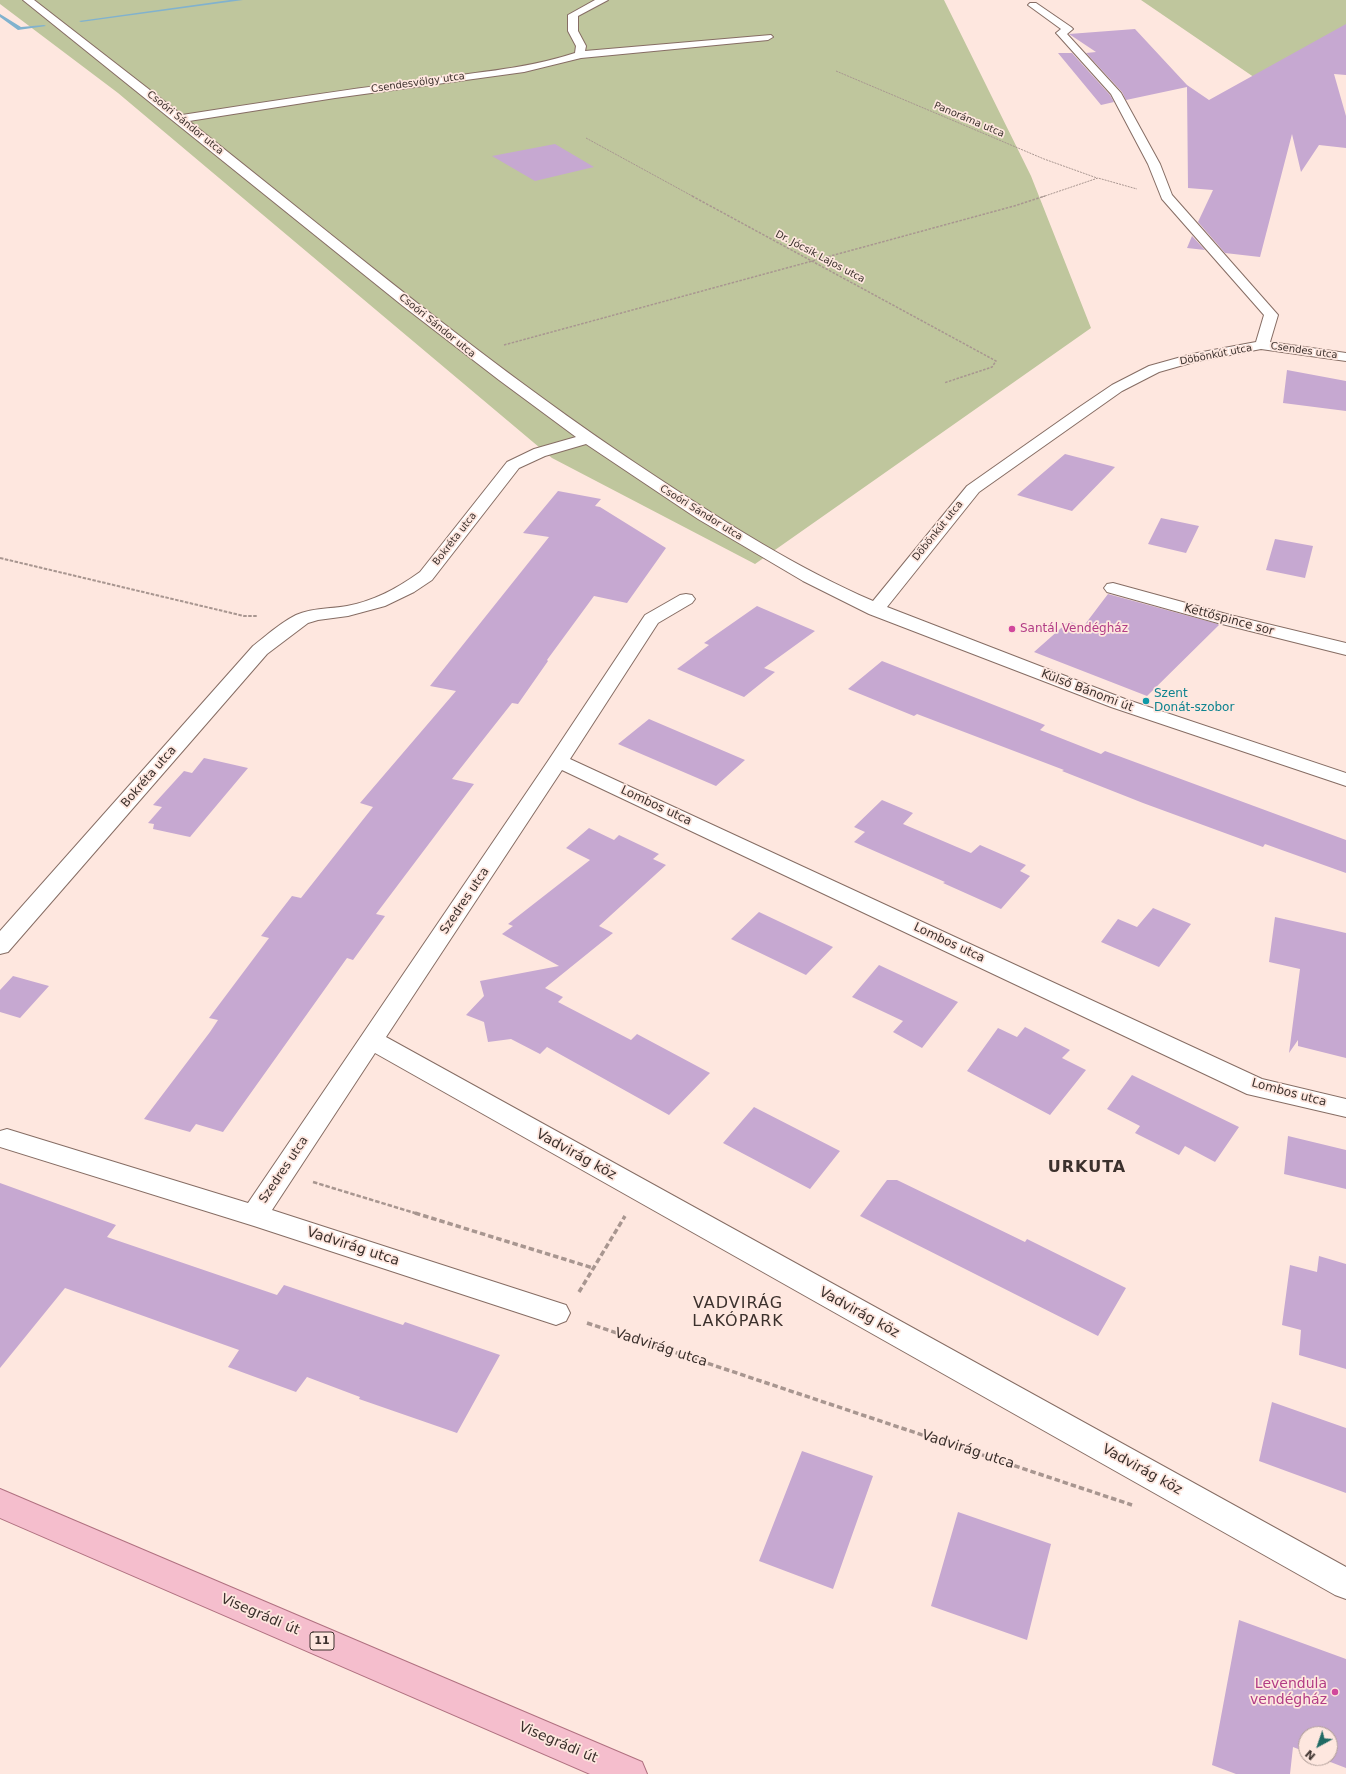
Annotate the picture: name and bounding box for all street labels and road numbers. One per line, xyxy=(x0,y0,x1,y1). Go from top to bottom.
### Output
street label: Csendesvölgy utca xyxy=(370,70,466,96)
street label: Csoóri Sándor utca xyxy=(144,88,226,158)
street label: Panoráma utca xyxy=(932,100,1006,140)
street label: Dr. Jócsik Lajos utca xyxy=(773,228,867,286)
street label: Csoóri Sándor utca xyxy=(396,291,478,361)
street label: Csendes utca xyxy=(1270,340,1338,362)
street label: Döbönkút utca xyxy=(1179,342,1253,368)
street label: Csoóri Sándor utca xyxy=(658,483,744,543)
street label: Döbönkút utca xyxy=(910,499,966,563)
street label: Bokréta utca xyxy=(431,510,479,568)
street label: Kettőspince sor xyxy=(1182,601,1276,639)
street label: Külső Bánomi út xyxy=(1039,667,1135,715)
street label: Bokréta utca xyxy=(118,743,180,811)
street label: Lombos utca xyxy=(618,783,694,829)
street label: Szedres utca xyxy=(437,865,493,937)
street label: Lombos utca xyxy=(911,920,987,966)
street label: Lombos utca xyxy=(1250,1076,1328,1110)
street label: Vadvirág köz xyxy=(533,1126,619,1184)
street label: Szedres utca xyxy=(256,1134,312,1206)
street label: Vadvirág utca xyxy=(305,1224,401,1270)
street label: Vadvirág köz xyxy=(816,1284,902,1342)
street label: Vadvirág utca xyxy=(613,1325,709,1371)
street label: Vadvirág utca xyxy=(920,1427,1016,1473)
street label: Vadvirág köz xyxy=(1099,1441,1185,1499)
street label: Visegrádi út xyxy=(218,1591,302,1639)
road number: 11 xyxy=(310,1632,334,1650)
street label: Visegrádi út xyxy=(516,1719,600,1767)

